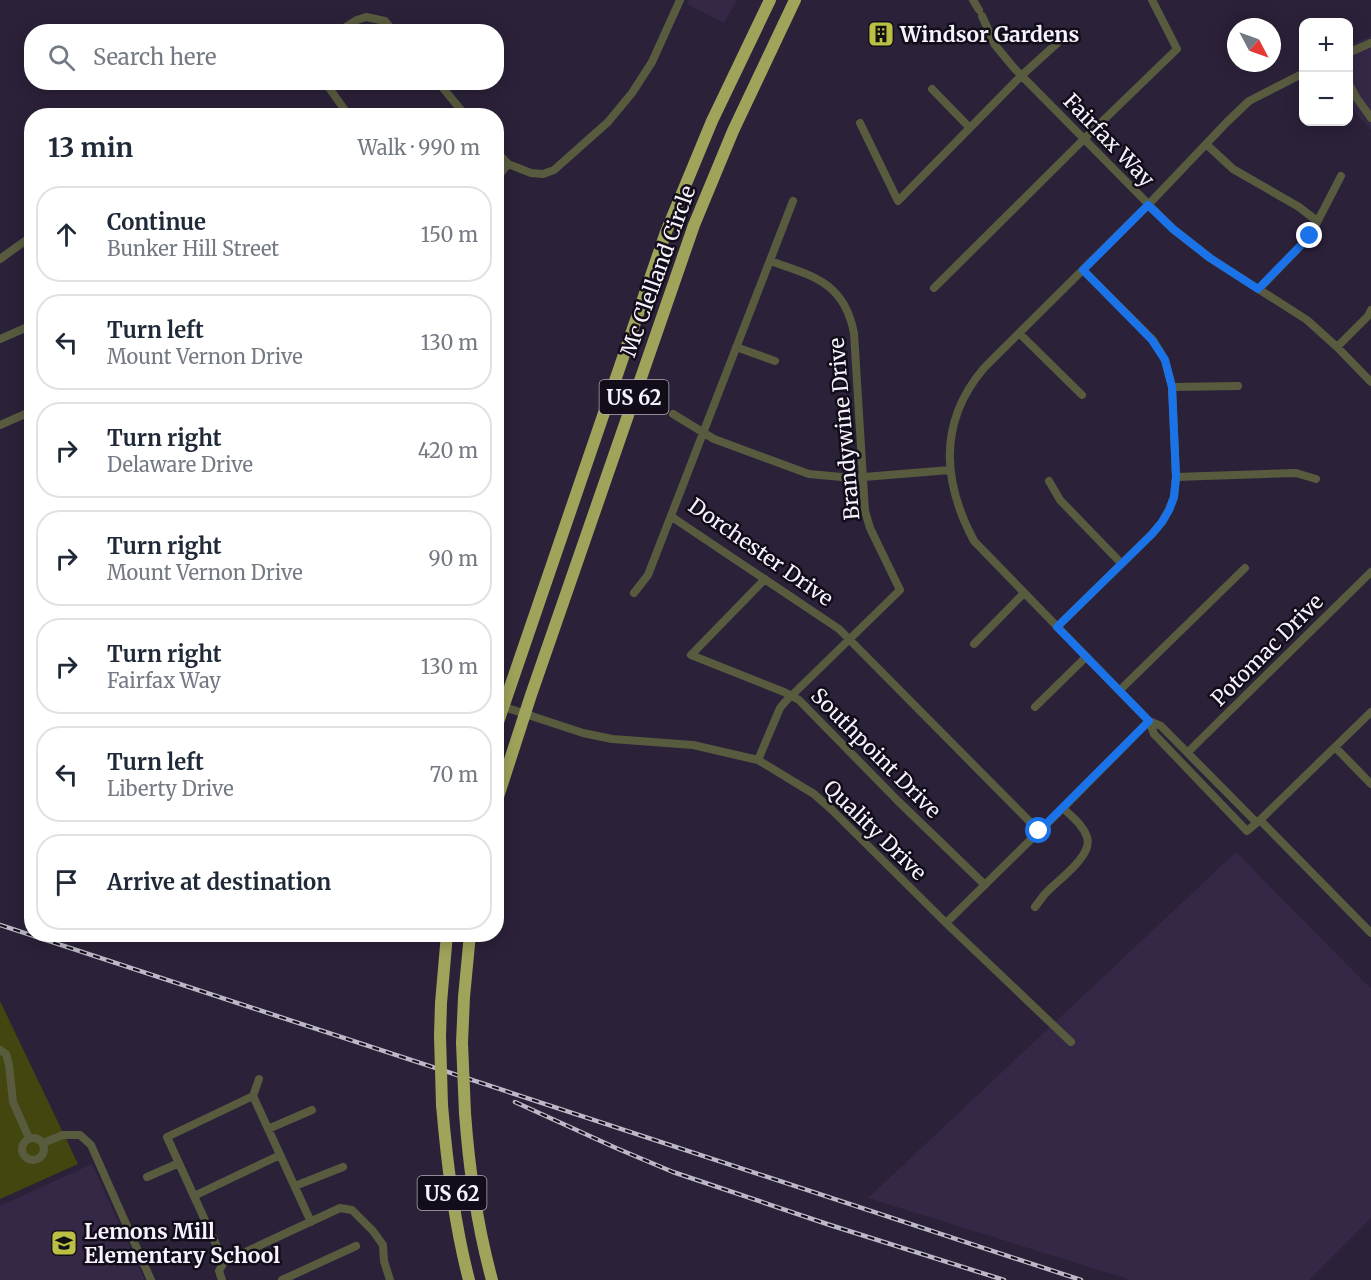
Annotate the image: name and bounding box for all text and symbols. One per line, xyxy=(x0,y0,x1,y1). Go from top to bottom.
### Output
north arrow xyxy=(1227,18,1281,72)
map controls xyxy=(1299,18,1353,126)
button: + xyxy=(1299,18,1353,72)
building icon: Windsor Gardens xyxy=(866,19,896,49)
place label: Windsor Gardens xyxy=(899,21,1080,48)
search box xyxy=(24,24,504,90)
icon: search xyxy=(45,41,78,74)
text: Search here xyxy=(93,43,216,71)
button: − xyxy=(1299,72,1353,126)
street label: Fairfax Way xyxy=(1058,88,1161,193)
text: 13 min xyxy=(48,131,133,164)
text: Walk · 990 m xyxy=(358,135,480,160)
street label: Mc Clelland Circle xyxy=(615,182,702,360)
text: Continue xyxy=(107,208,206,236)
icon: ahead xyxy=(50,218,83,251)
text: 150 m xyxy=(421,222,478,247)
route end xyxy=(1296,222,1322,248)
text: Bunker Hill Street xyxy=(107,236,279,261)
text: Turn left xyxy=(107,316,204,344)
icon: left xyxy=(50,326,83,359)
text: 130 m xyxy=(421,330,478,355)
street label: Brandywine Drive xyxy=(823,337,865,521)
text: Mount Vernon Drive xyxy=(107,344,303,369)
road number: US 62 xyxy=(600,380,668,414)
text: Turn right xyxy=(107,424,221,452)
icon: right xyxy=(50,434,83,467)
text: 420 m xyxy=(418,438,478,463)
text: Delaware Drive xyxy=(107,452,253,477)
street label: Dorchester Drive xyxy=(683,492,839,612)
text: Turn right xyxy=(107,532,221,560)
icon: right xyxy=(50,542,83,575)
text: 90 m xyxy=(428,546,478,571)
text: Mount Vernon Drive xyxy=(107,560,303,585)
street label: Potomac Drive xyxy=(1205,588,1329,712)
text: Turn right xyxy=(107,640,221,668)
icon: right xyxy=(50,650,83,683)
text: 130 m xyxy=(421,654,478,679)
text: Fairfax Way xyxy=(107,668,221,693)
street label: Southpoint Drive xyxy=(805,682,947,824)
text: Turn left xyxy=(107,748,204,776)
icon: left xyxy=(50,758,83,791)
text: 70 m xyxy=(430,762,478,787)
street label: Quality Drive xyxy=(818,774,932,886)
text: Liberty Drive xyxy=(107,776,234,801)
route start xyxy=(1025,817,1051,843)
icon: arrive xyxy=(50,866,83,899)
text: Arrive at destination xyxy=(107,868,331,896)
road number: US 62 xyxy=(418,1176,486,1210)
place label: Lemons Mill Elementary School xyxy=(84,1218,280,1269)
school or university icon: Lemons Mill Elementary School xyxy=(49,1228,79,1258)

